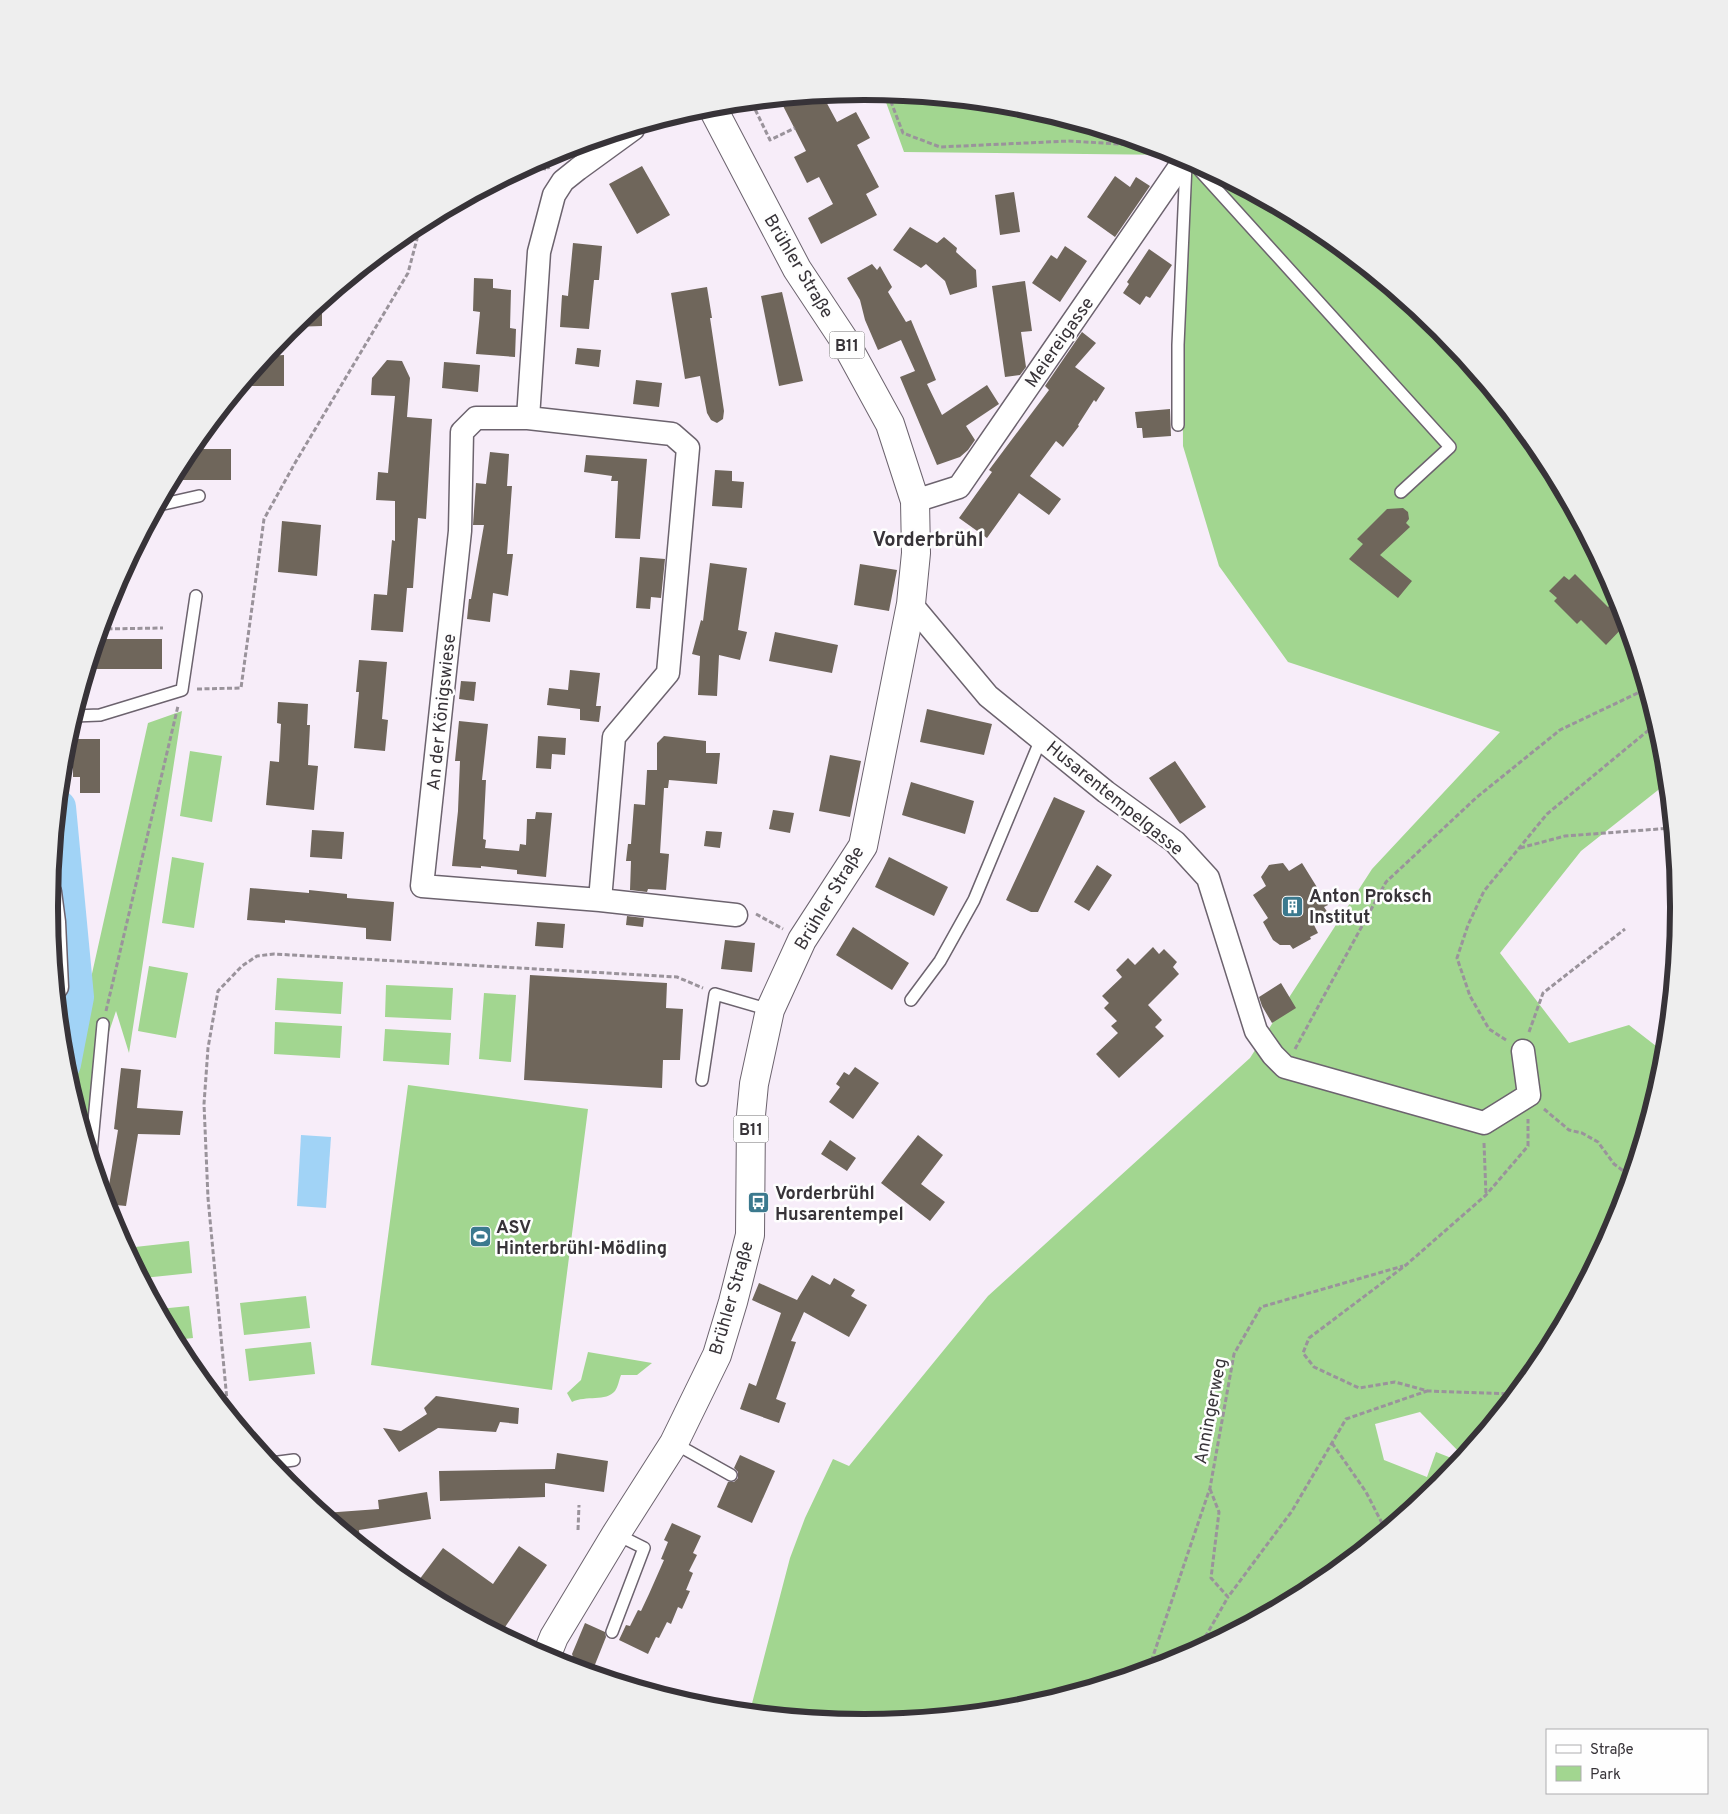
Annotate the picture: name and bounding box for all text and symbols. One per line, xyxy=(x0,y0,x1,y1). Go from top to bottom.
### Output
street label: Brühler Straße xyxy=(758,211,838,323)
street label: Meiereigasse xyxy=(1021,293,1100,393)
road number: B11 xyxy=(830,332,864,358)
district label: Vorderbrühl xyxy=(873,528,983,554)
street label: An der Königswiese xyxy=(423,633,462,792)
street label: Husarentempelgasse xyxy=(1041,737,1187,862)
street label: Brühler Straße xyxy=(790,843,870,955)
place label: Anton Proksch Institut xyxy=(1309,886,1432,930)
building icon: Anton Proksch Institut xyxy=(1281,894,1305,918)
road number: B11 xyxy=(734,1116,768,1142)
place label: Vorderbrühl Husarentempel xyxy=(775,1183,904,1227)
bus stop icon: Vorderbrühl Husarentempel xyxy=(747,1191,771,1215)
place label: ASV Hinterbrühl-Mödling xyxy=(496,1217,667,1261)
sports icon: ASV Hinterbrühl-Mödling xyxy=(468,1225,492,1249)
street label: Brühler Straße xyxy=(705,1239,760,1358)
street label: Anningerweg xyxy=(1190,1356,1233,1466)
legend xyxy=(1546,1729,1708,1794)
text: Straße xyxy=(1590,1741,1634,1760)
text: Park xyxy=(1590,1766,1621,1785)

